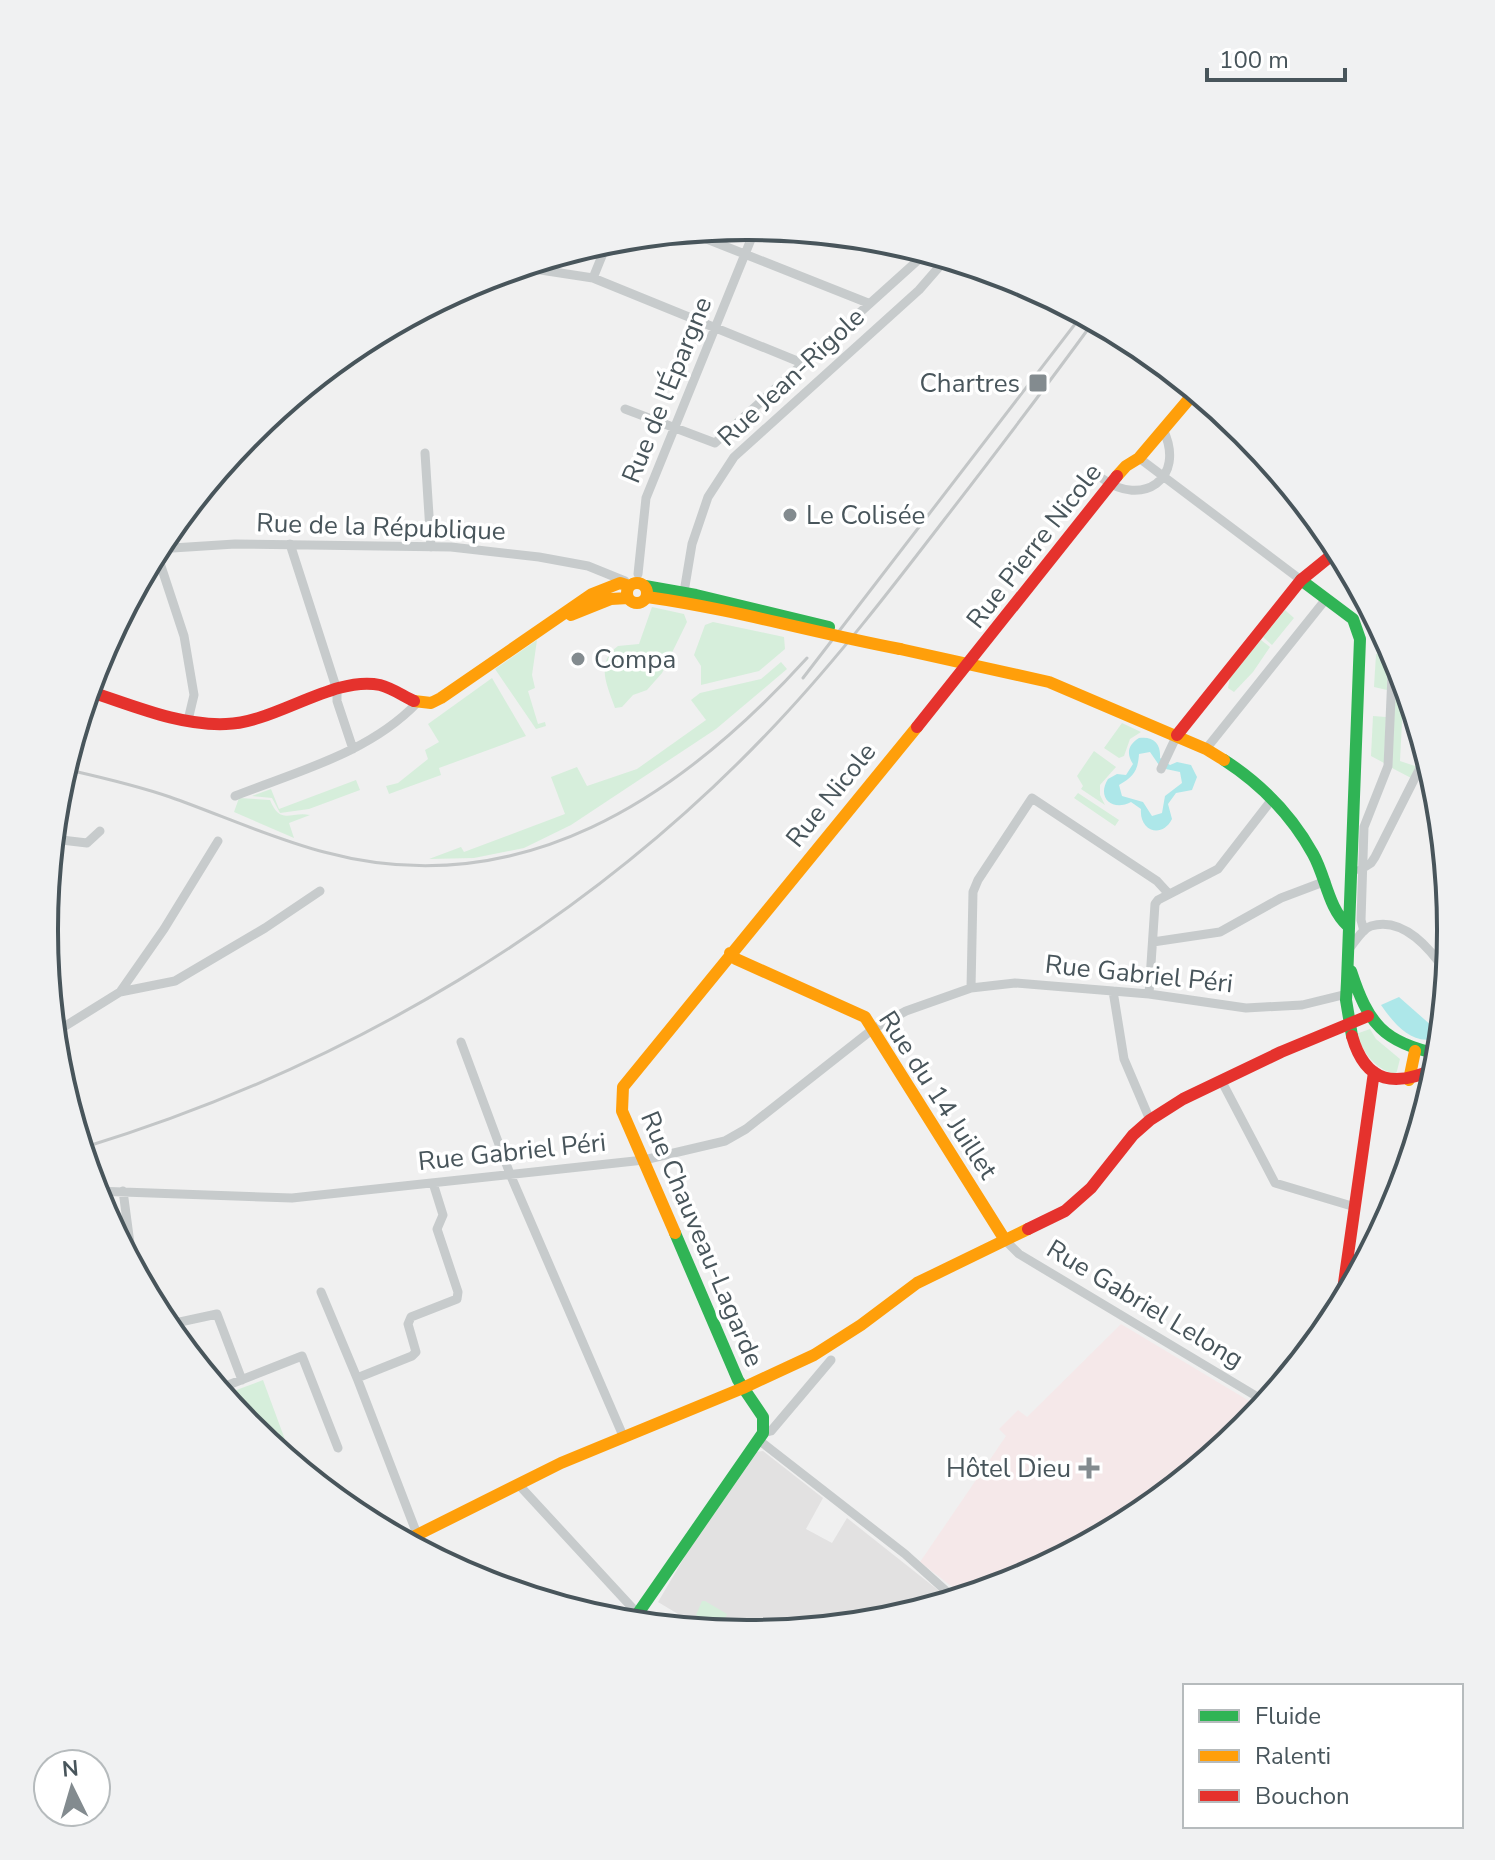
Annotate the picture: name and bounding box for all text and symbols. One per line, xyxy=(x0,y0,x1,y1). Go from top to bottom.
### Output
scale bar xyxy=(1207,32,1345,82)
text: 100 m xyxy=(1219,44,1289,76)
street label: Rue de l'Épargne xyxy=(614,292,720,488)
street label: Rue Jean-Rigole xyxy=(710,300,872,454)
place label: Chartres xyxy=(919,366,1020,401)
marker: Chartres xyxy=(1027,372,1049,394)
street label: Rue Pierre Nicole xyxy=(958,456,1110,636)
place label: Le Colisée xyxy=(806,498,925,533)
street label: Rue de la République xyxy=(256,505,506,549)
marker: Le Colisée xyxy=(781,506,799,524)
place label: Compa xyxy=(594,642,676,677)
marker: Compa xyxy=(569,650,587,668)
street label: Rue Nicole xyxy=(778,735,884,855)
street label: Rue Gabriel Péri xyxy=(1043,947,1235,1001)
street label: Rue du 14 Juillet xyxy=(870,1004,1006,1187)
street label: Rue Chauveau-Lagarde xyxy=(632,1106,772,1372)
street label: Rue Gabriel Péri xyxy=(416,1125,608,1179)
street label: Rue Gabriel Lelong xyxy=(1040,1231,1250,1377)
place label: Hôtel Dieu xyxy=(946,1451,1071,1486)
marker: Hôtel Dieu xyxy=(1078,1457,1100,1479)
legend xyxy=(1183,1684,1463,1828)
text: Fluide xyxy=(1255,1700,1321,1732)
text: Ralenti xyxy=(1255,1740,1331,1772)
north arrow xyxy=(32,1748,112,1828)
text: N xyxy=(61,1753,80,1785)
text: Bouchon xyxy=(1255,1780,1350,1812)

